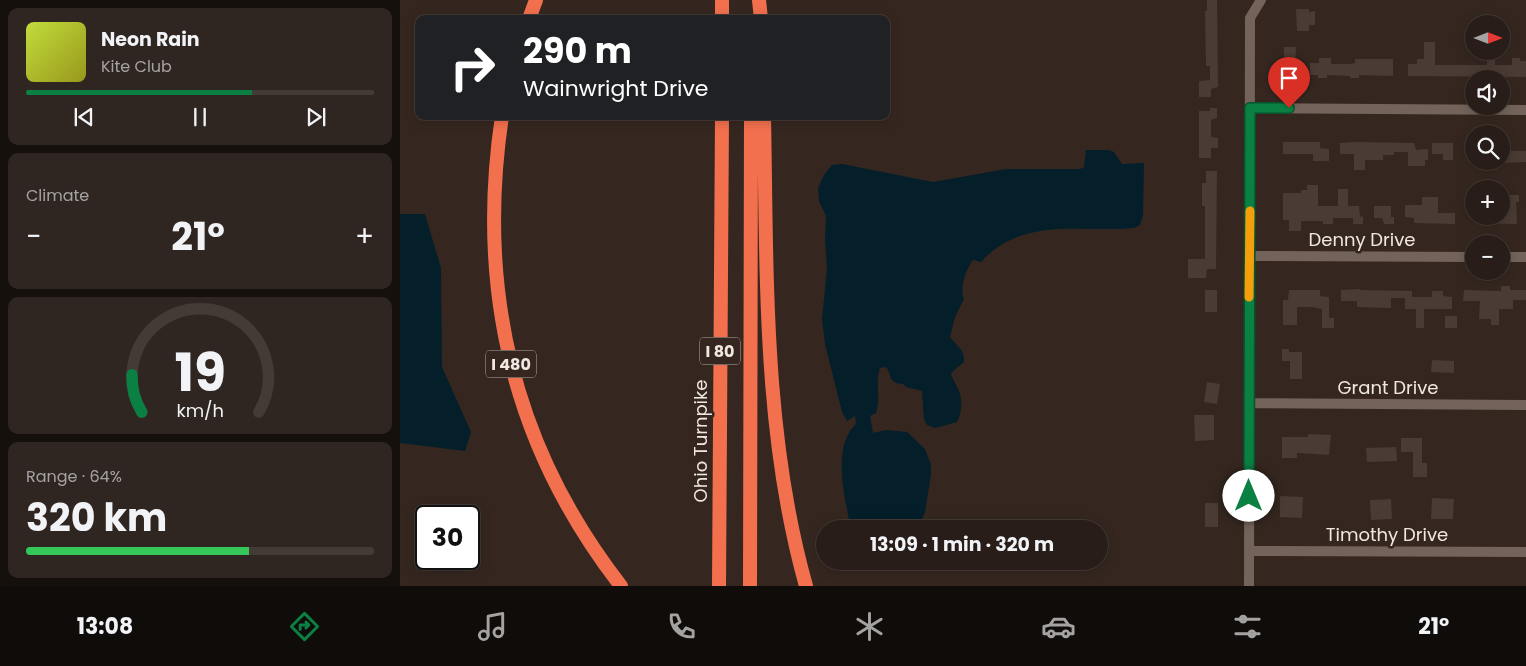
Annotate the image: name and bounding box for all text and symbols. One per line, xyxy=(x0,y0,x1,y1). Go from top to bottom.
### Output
north arrow xyxy=(1465,15,1510,60)
map controls xyxy=(1465,15,1510,280)
text: Neon Rain xyxy=(101,26,200,53)
text: 290 m xyxy=(523,26,632,75)
icon: right xyxy=(440,35,505,100)
text: Kite Club xyxy=(101,55,172,78)
pin xyxy=(1268,57,1310,108)
icon: arrive xyxy=(1275,64,1303,92)
button: sound xyxy=(1465,70,1510,115)
text: Wainwright Drive xyxy=(523,73,708,104)
icon: previous xyxy=(70,103,98,131)
icon: pause xyxy=(186,103,214,131)
icon: next xyxy=(302,103,330,131)
button: search xyxy=(1465,125,1510,170)
button: + xyxy=(1465,180,1510,225)
text: Climate xyxy=(26,184,89,207)
text: 21° xyxy=(171,210,225,263)
text: − xyxy=(26,217,41,256)
text: + xyxy=(355,217,374,256)
street label: Denny Drive xyxy=(1309,227,1416,252)
button: − xyxy=(1465,235,1510,280)
text: 19 xyxy=(174,336,226,409)
road number: I 80 xyxy=(700,338,740,364)
road number: I 480 xyxy=(486,350,536,378)
street label: Grant Drive xyxy=(1338,375,1438,400)
street label: Ohio Turnpike xyxy=(688,380,713,502)
text: km/h xyxy=(176,398,224,423)
text: Range · 64% xyxy=(26,465,122,488)
position arrow xyxy=(1222,469,1274,521)
text: 320 km xyxy=(26,491,167,544)
speed limit sign: 30 xyxy=(415,505,480,570)
street label: Timothy Drive xyxy=(1326,522,1448,547)
text: 13:09 · 1 min · 320 m xyxy=(870,531,1054,558)
icon: directions xyxy=(287,609,322,644)
icon: music xyxy=(475,609,510,644)
icon: phone xyxy=(664,609,699,644)
icon: climate xyxy=(852,609,887,644)
icon: car xyxy=(1041,609,1076,644)
icon: filters xyxy=(1230,609,1265,644)
text: 13:08 xyxy=(77,611,133,642)
text: 21° xyxy=(1418,611,1449,642)

